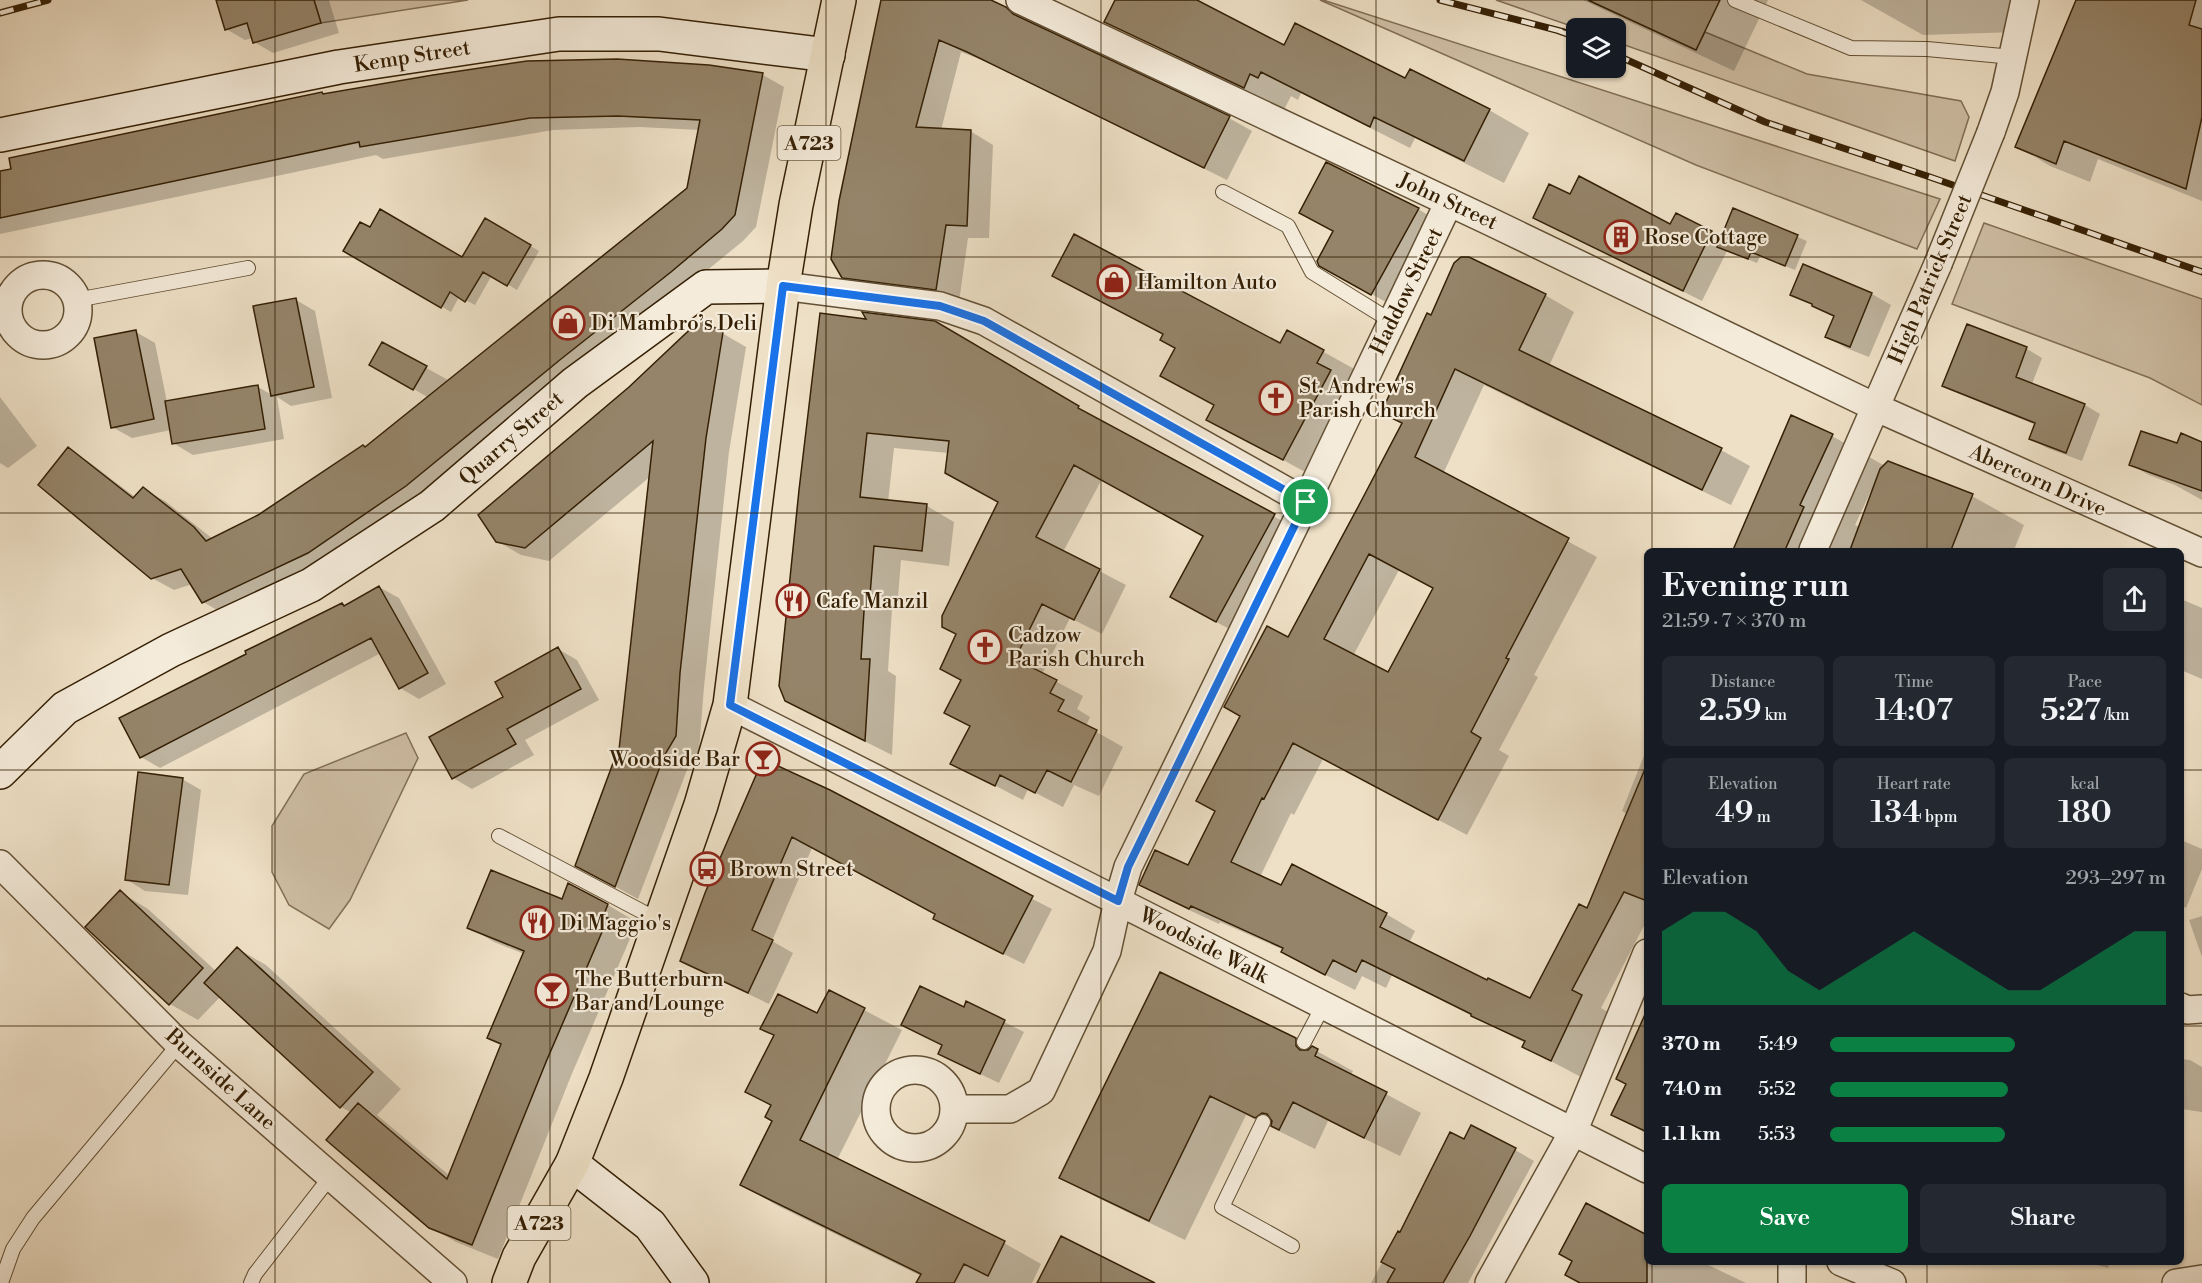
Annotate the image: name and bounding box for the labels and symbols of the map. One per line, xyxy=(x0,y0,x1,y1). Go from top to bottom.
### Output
street label: Kemp Street xyxy=(352,35,473,79)
road number: A723 xyxy=(778,126,840,160)
street label: John Street xyxy=(1393,167,1502,237)
street label: High Patrick Street xyxy=(1883,190,1979,368)
building icon: Rose Cottage xyxy=(1603,219,1639,255)
street label: Haddow Street xyxy=(1365,223,1449,359)
place label: Rose Cottage xyxy=(1644,225,1767,251)
shop icon: Hamilton Auto xyxy=(1096,264,1132,300)
place label: Hamilton Auto xyxy=(1137,270,1277,296)
shop icon: Di Mambro’s Deli xyxy=(550,305,586,341)
place label: Di Mambro’s Deli xyxy=(591,311,757,337)
place label: St. Andrew's Parish Church xyxy=(1299,374,1437,424)
church icon: St. Andrew's Parish Church xyxy=(1258,380,1294,416)
street label: Quarry Street xyxy=(454,386,570,491)
street label: Abercorn Drive xyxy=(1964,439,2110,523)
pin xyxy=(1280,476,1331,527)
restaurant icon: Cafe Manzil xyxy=(775,583,811,619)
place label: Cafe Manzil xyxy=(816,589,928,615)
place label: Cadzow Parish Church xyxy=(1008,623,1146,673)
church icon: Cadzow Parish Church xyxy=(967,629,1003,665)
bar icon: Woodside Bar xyxy=(745,741,781,777)
place label: Woodside Bar xyxy=(608,747,740,773)
bus stop icon: Brown Street xyxy=(689,851,725,887)
place label: Brown Street xyxy=(729,857,854,883)
street label: Woodside Walk xyxy=(1134,902,1273,990)
restaurant icon: Di Maggio's xyxy=(519,905,555,941)
place label: Di Maggio's xyxy=(560,911,671,937)
place label: The Butterburn Bar and Lounge xyxy=(574,967,725,1017)
bar icon: The Butterburn Bar and Lounge xyxy=(534,973,570,1009)
street label: Burnside Lane xyxy=(159,1023,281,1136)
road number: A723 xyxy=(508,1206,570,1240)

